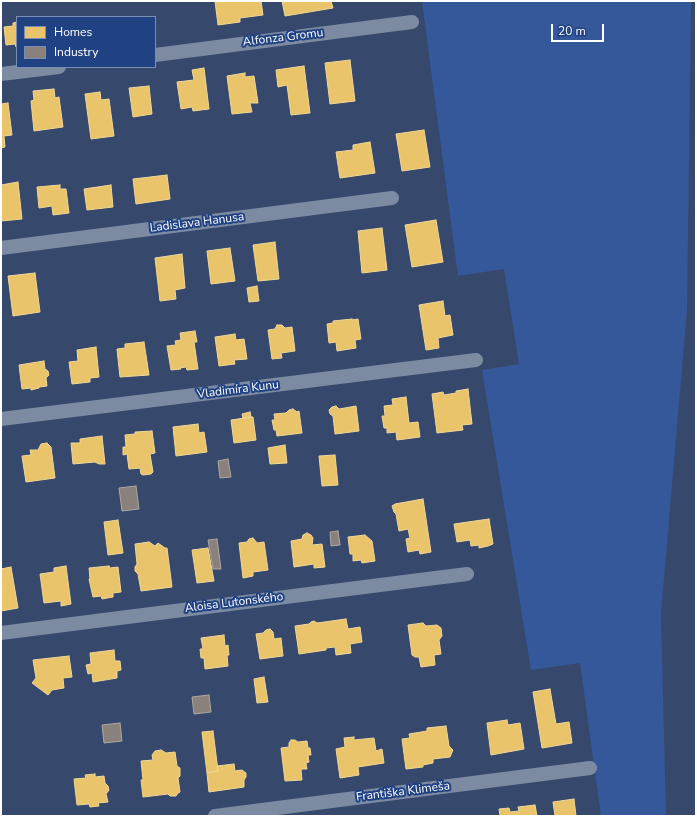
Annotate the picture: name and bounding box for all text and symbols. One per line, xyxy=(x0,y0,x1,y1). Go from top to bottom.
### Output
legend xyxy=(16,16,156,68)
scale bar xyxy=(553,16,606,42)
text: 20 m xyxy=(558,23,586,39)
text: Homes xyxy=(54,24,92,40)
street label: Alfonza Gromu xyxy=(242,26,324,50)
text: Industry xyxy=(54,44,98,60)
street label: Ladislava Hanusa xyxy=(149,210,245,236)
street label: Vladimíra Kunu xyxy=(196,378,280,402)
street label: Aloisa Lutonského xyxy=(184,590,284,616)
street label: Františka Klimeša xyxy=(355,779,451,805)

